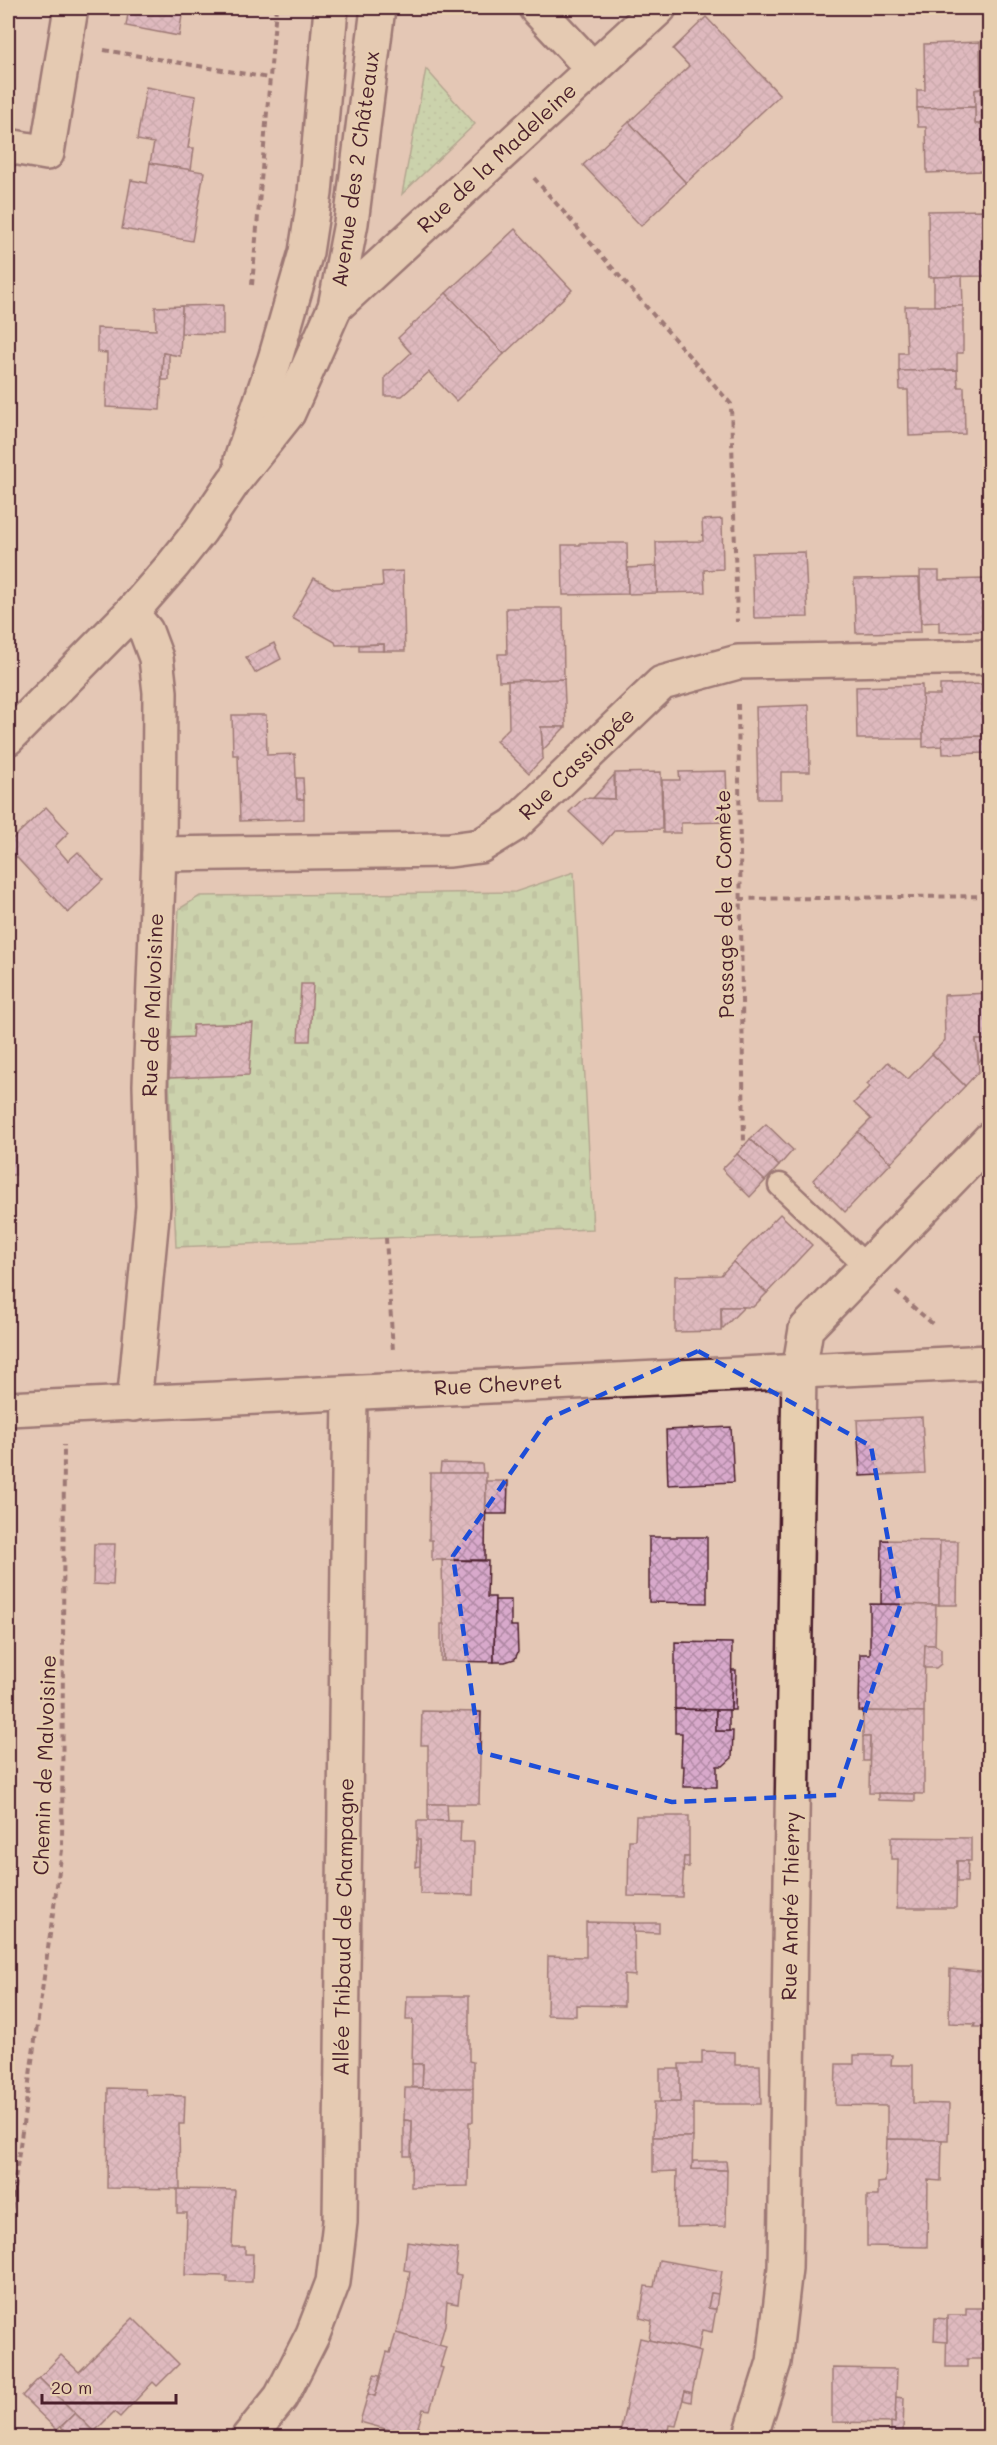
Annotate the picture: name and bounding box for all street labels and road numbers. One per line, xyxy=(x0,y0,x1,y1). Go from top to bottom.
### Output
street label: Avenue des 2 Châteaux xyxy=(325,49,384,289)
street label: Rue de la Madeleine xyxy=(411,76,581,238)
street label: Rue Cassiopée xyxy=(512,701,640,825)
street label: Passage de la Comète xyxy=(708,789,739,1019)
street label: Rue de Malvoisine xyxy=(135,913,168,1097)
street label: Rue Chevret xyxy=(433,1367,563,1400)
street label: Chemin de Malvoisine xyxy=(26,1654,61,1876)
street label: Allée Thibaud de Champagne xyxy=(326,1778,359,2076)
street label: Rue André Thierry xyxy=(774,1811,805,2001)

